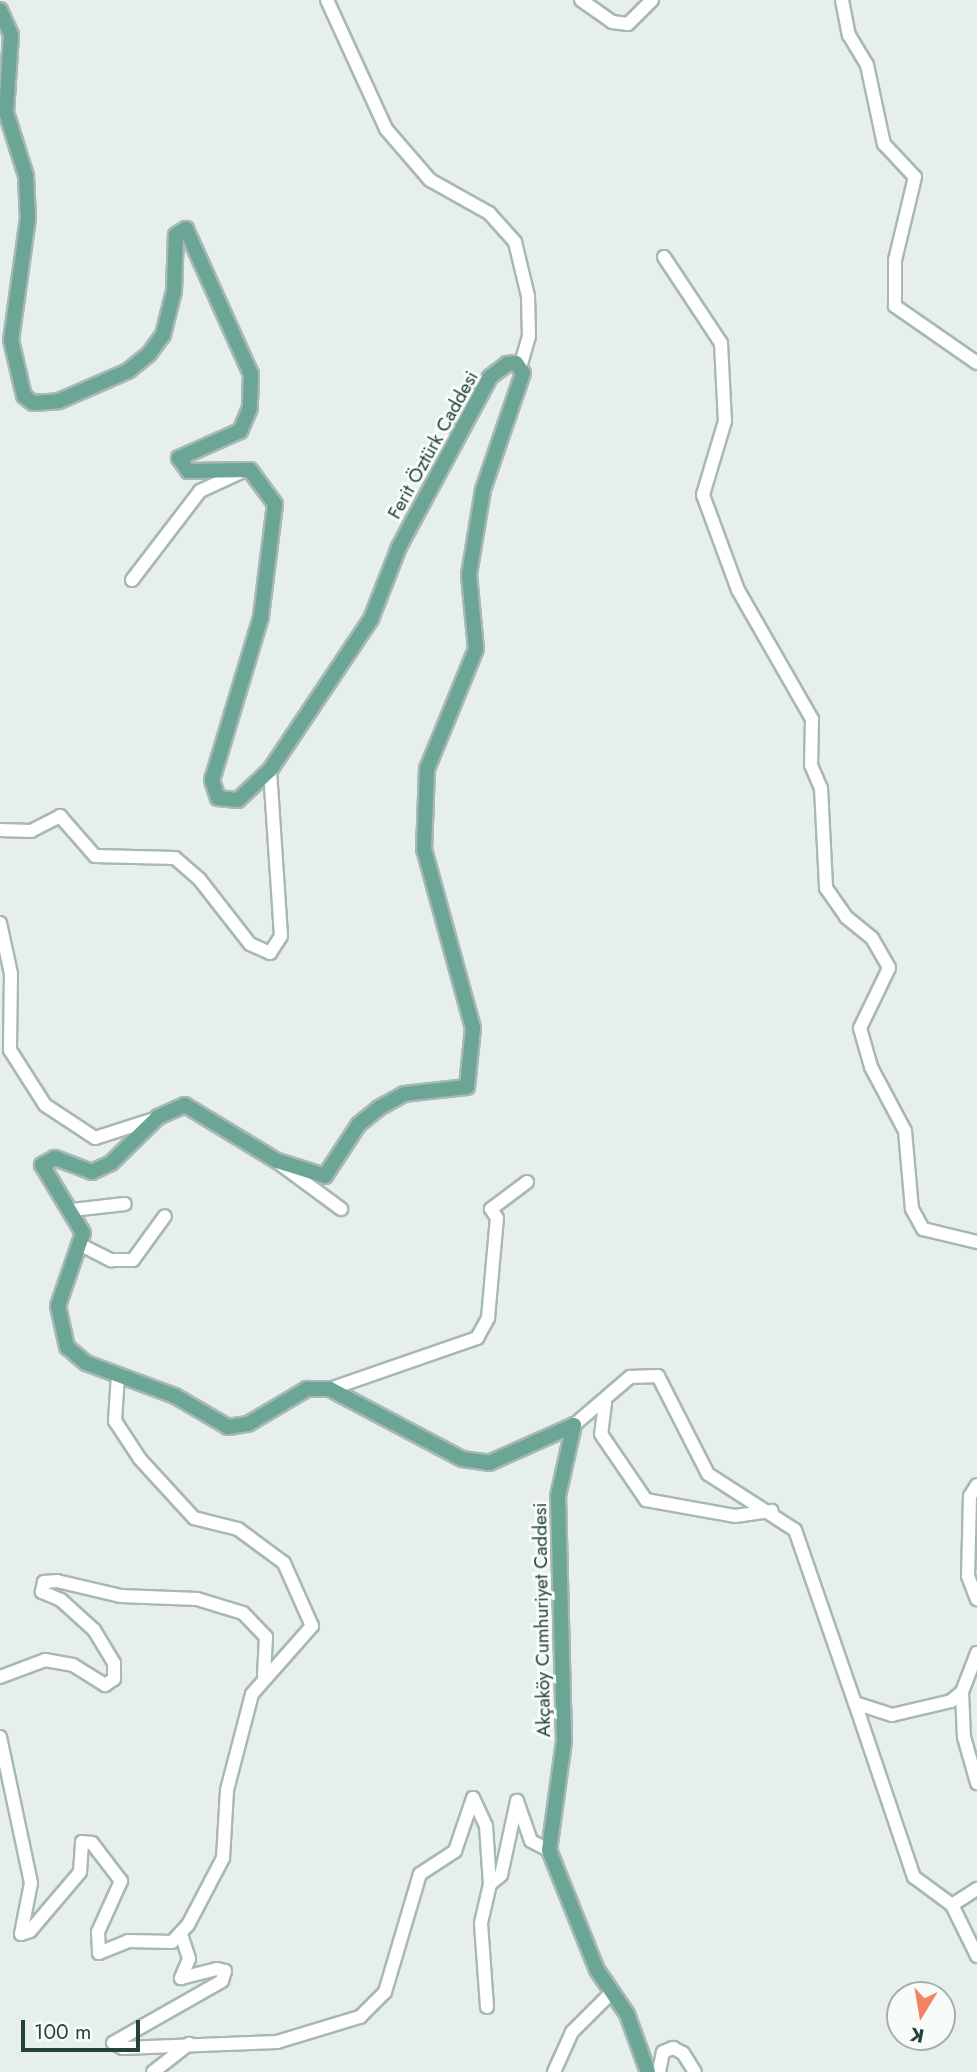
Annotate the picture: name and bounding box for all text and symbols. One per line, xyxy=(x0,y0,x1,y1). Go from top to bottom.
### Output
street label: Ferit Öztürk Caddesi xyxy=(383,367,483,523)
street label: Akçaköy Cumhuriyet Caddesi xyxy=(529,1503,555,1737)
north arrow xyxy=(886,1981,956,2051)
scale bar xyxy=(24,2006,144,2050)
text: 100 m xyxy=(34,2017,91,2047)
text: K xyxy=(908,2021,926,2050)

